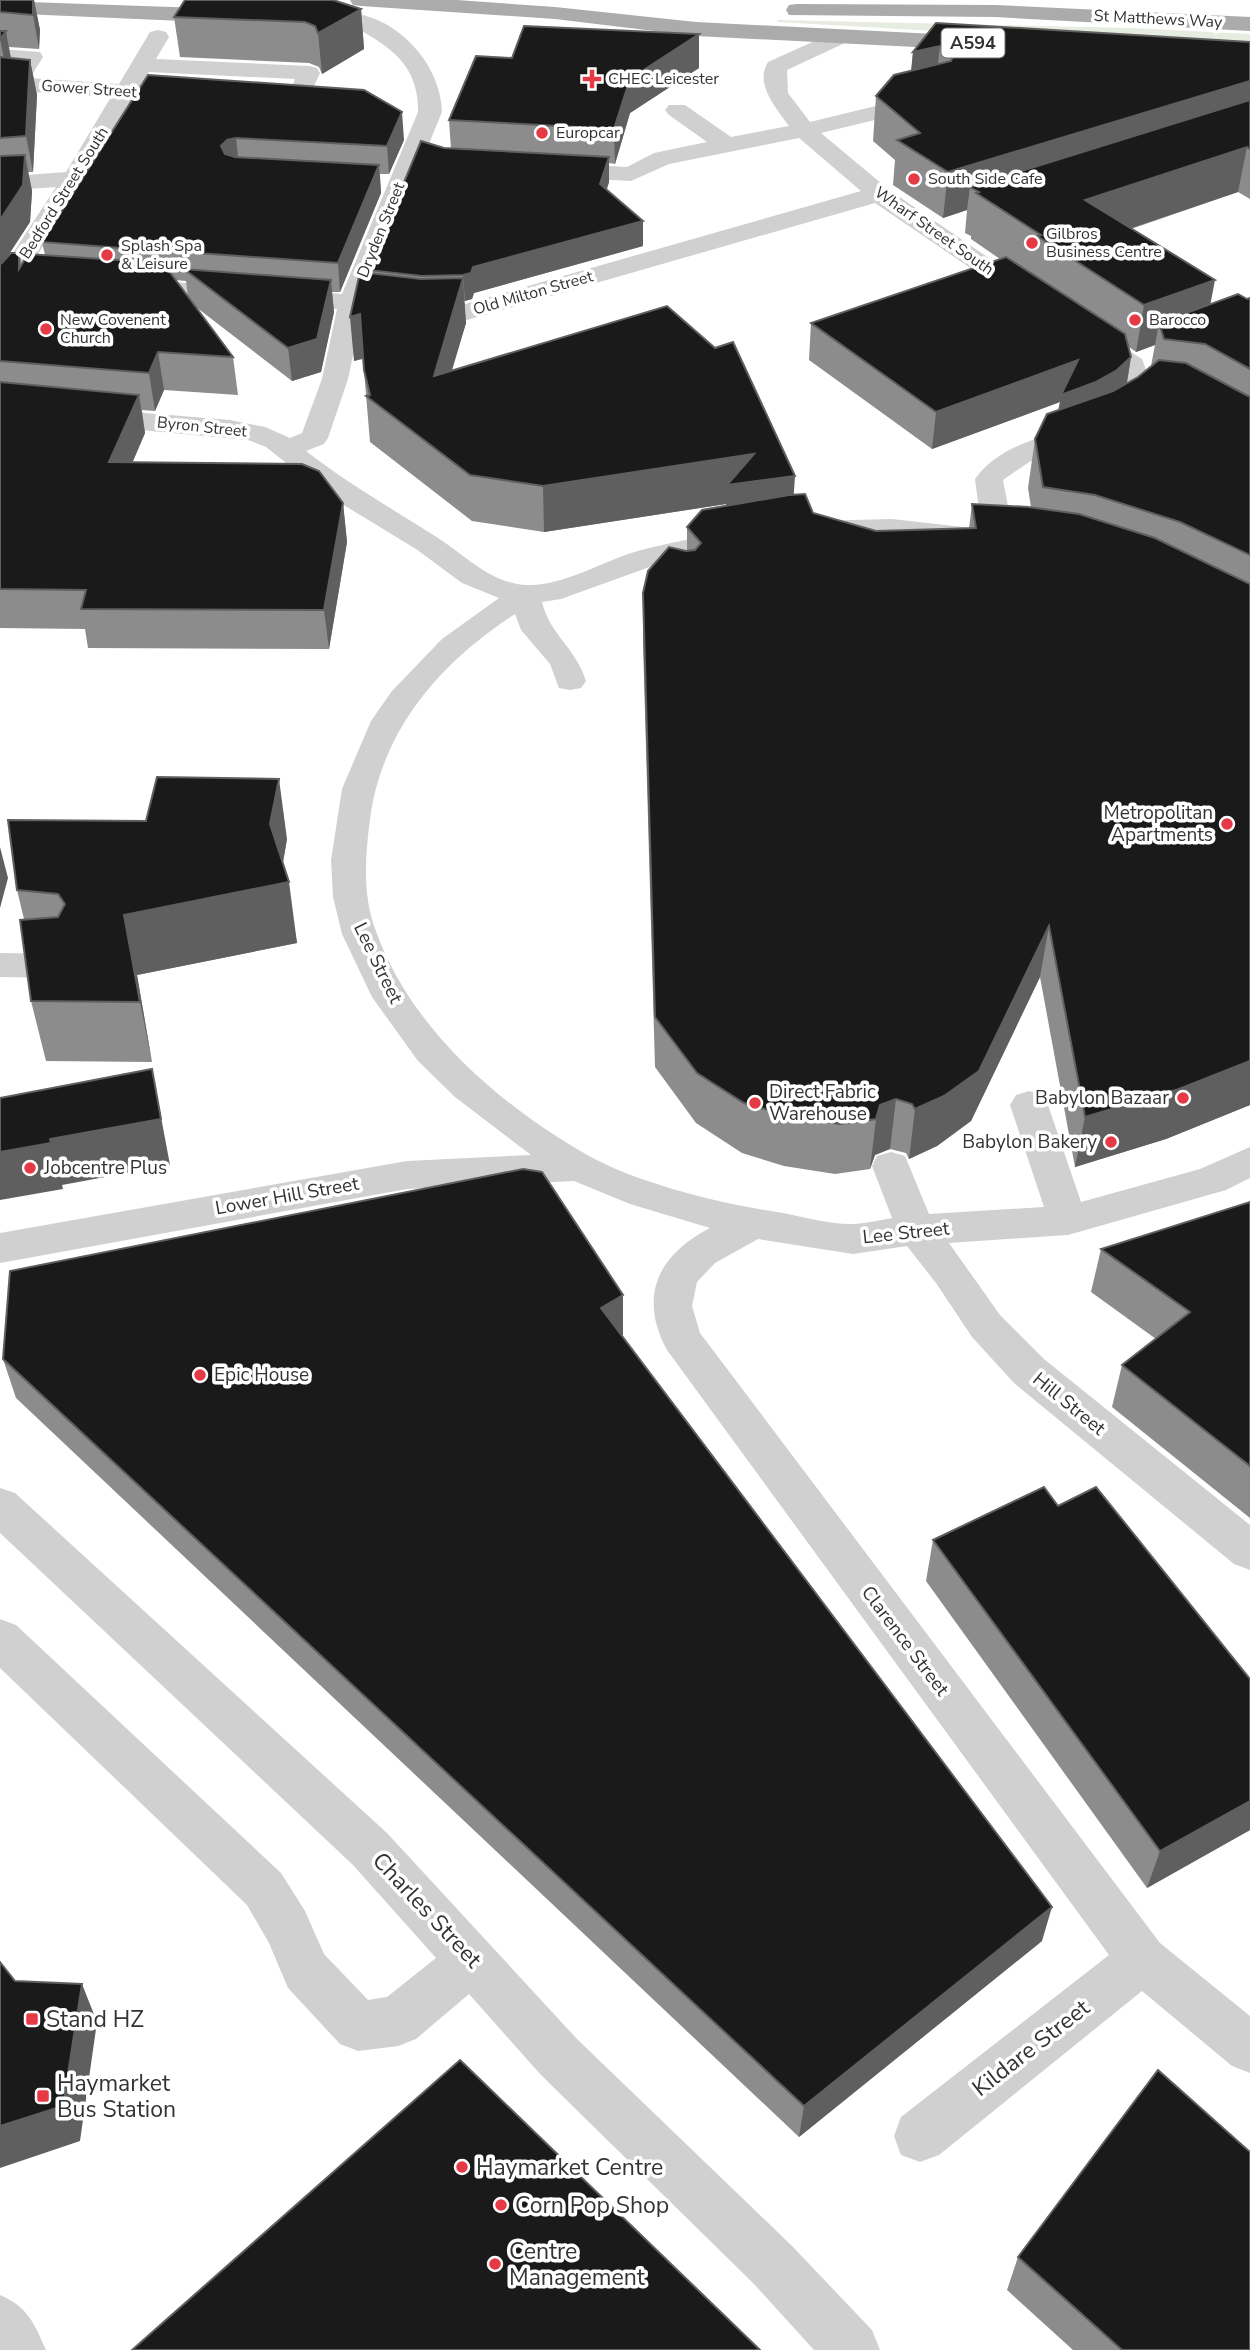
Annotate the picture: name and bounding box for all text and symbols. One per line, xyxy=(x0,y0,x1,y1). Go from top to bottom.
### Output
street label: St Matthews Way xyxy=(1093,5,1224,33)
road number: A594 xyxy=(942,28,1004,58)
place label: CHEC Leicester xyxy=(608,68,719,90)
marker: CHEC Leicester xyxy=(582,69,602,89)
street label: Gower Street xyxy=(40,75,138,103)
place label: Europcar xyxy=(556,122,620,144)
street label: Bedford Street South xyxy=(14,123,114,263)
marker: Europcar xyxy=(534,125,550,141)
place label: South Side Cafe xyxy=(928,168,1043,190)
marker: South Side Cafe xyxy=(906,171,922,187)
street label: Dryden Street xyxy=(352,179,410,281)
street label: Wharf Street South xyxy=(870,182,998,280)
place label: Gilbros Business Centre xyxy=(1046,223,1162,263)
place label: Splash Spa & Leisure xyxy=(121,235,202,275)
marker: Gilbros Business Centre xyxy=(1024,235,1040,251)
marker: Splash Spa & Leisure xyxy=(99,247,115,263)
street label: Old Milton Street xyxy=(471,265,596,321)
place label: New Covenent Church xyxy=(60,309,166,349)
place label: Barocco xyxy=(1149,309,1206,331)
marker: Barocco xyxy=(1127,312,1143,328)
marker: New Covenent Church xyxy=(38,321,54,337)
street label: Byron Street xyxy=(156,411,249,443)
place label: Metropolitan Apartments xyxy=(1104,800,1213,848)
marker: Metropolitan Apartments xyxy=(1219,816,1235,832)
street label: Lee Street xyxy=(347,918,409,1008)
place label: Direct Fabric Warehouse xyxy=(769,1079,876,1127)
place label: Babylon Bazaar xyxy=(1035,1085,1169,1111)
marker: Babylon Bazaar xyxy=(1175,1090,1191,1106)
marker: Direct Fabric Warehouse xyxy=(747,1095,763,1111)
place label: Babylon Bakery xyxy=(962,1129,1097,1155)
marker: Babylon Bakery xyxy=(1103,1134,1119,1150)
place label: Jobcentre Plus xyxy=(43,1155,167,1181)
marker: Jobcentre Plus xyxy=(22,1160,38,1176)
street label: Lower Hill Street xyxy=(213,1171,361,1221)
street label: Lee Street xyxy=(861,1215,951,1250)
place label: Epic House xyxy=(214,1362,309,1388)
marker: Epic House xyxy=(192,1367,208,1383)
street label: Hill Street xyxy=(1027,1367,1111,1442)
street label: Clarence Street xyxy=(855,1581,955,1702)
street label: Charles Street xyxy=(365,1845,489,1975)
street label: Kildare Street xyxy=(966,1992,1097,2104)
place label: Stand HZ xyxy=(46,2004,144,2035)
marker: Stand HZ xyxy=(24,2011,40,2027)
place label: Haymarket Bus Station xyxy=(57,2068,176,2125)
marker: Haymarket Bus Station xyxy=(35,2088,51,2104)
place label: Haymarket Centre xyxy=(476,2152,663,2183)
marker: Haymarket Centre xyxy=(454,2159,470,2175)
place label: Corn Pop Shop xyxy=(515,2190,669,2221)
marker: Corn Pop Shop xyxy=(493,2197,509,2213)
place label: Centre Management xyxy=(509,2236,646,2293)
marker: Centre Management xyxy=(487,2256,503,2272)

